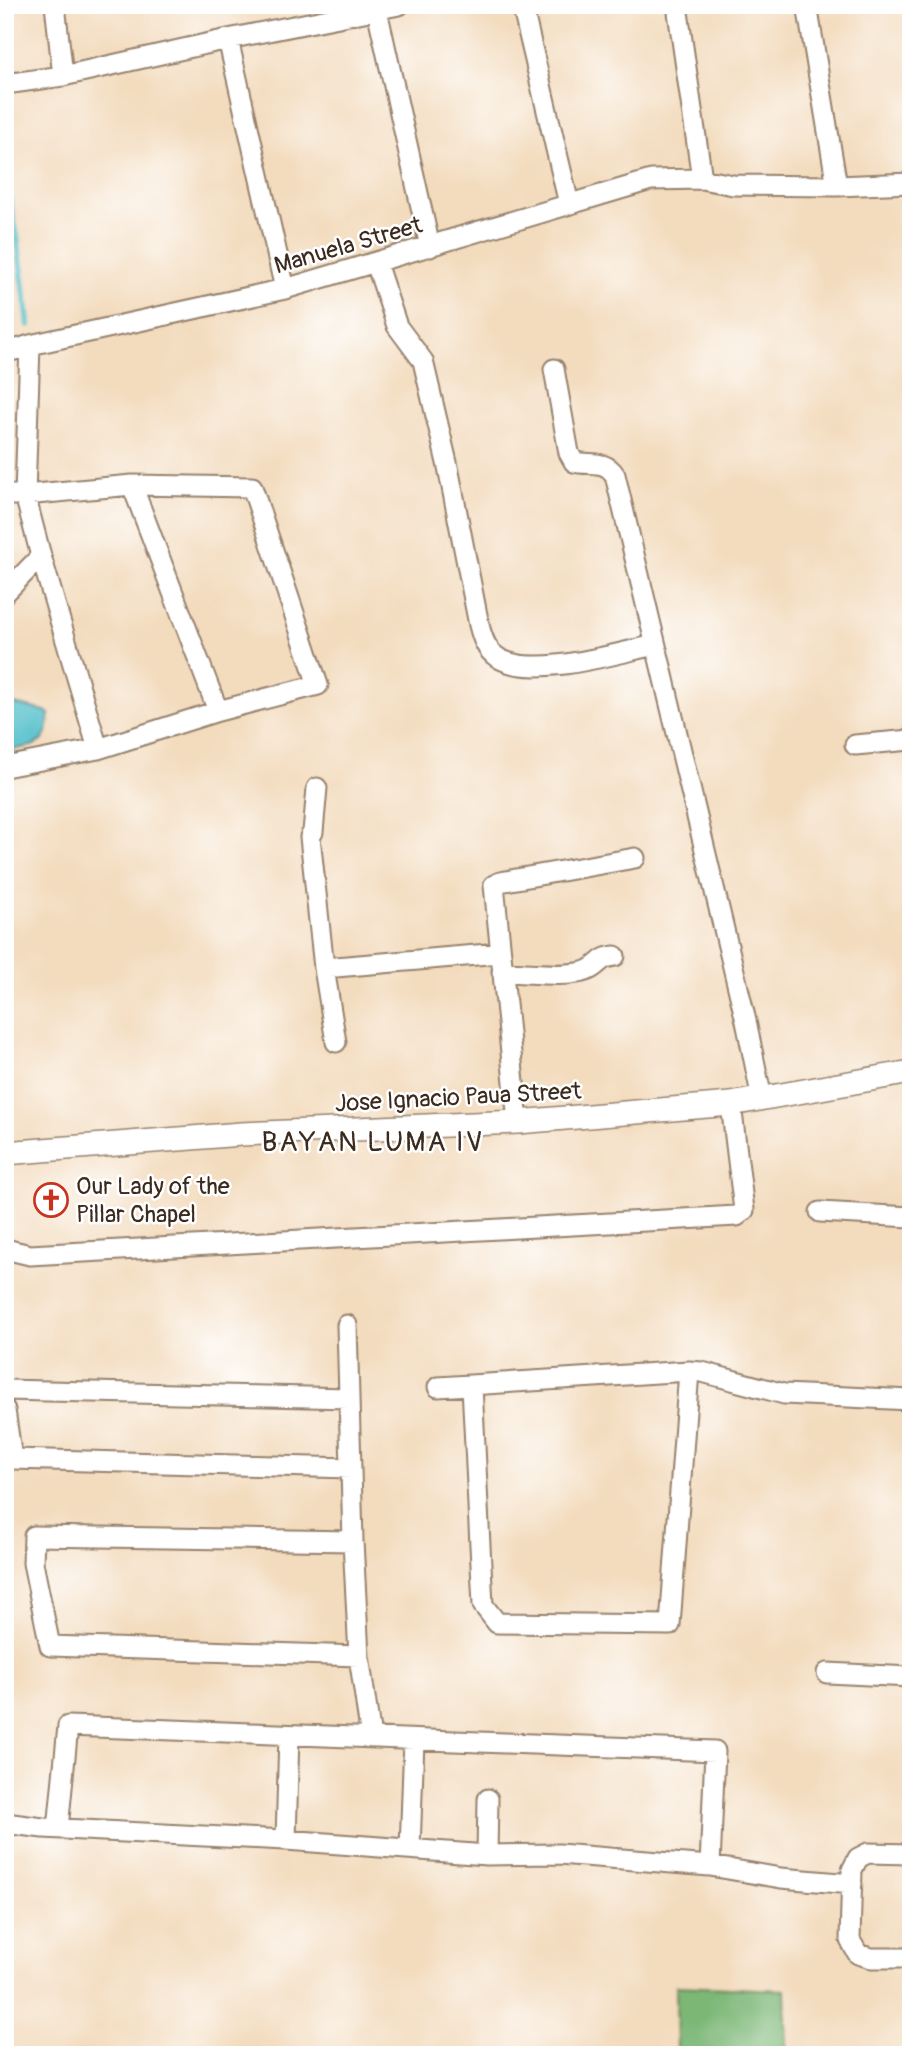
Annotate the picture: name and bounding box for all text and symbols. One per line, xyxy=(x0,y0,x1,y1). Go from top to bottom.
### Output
street label: Manuela Street xyxy=(271,210,426,280)
street label: Jose Ignacio Paua Street xyxy=(334,1077,582,1118)
district label: BAYAN LUMA IV xyxy=(262,1125,484,1160)
place label: Our Lady of the Pillar Chapel xyxy=(76,1172,230,1229)
church icon: Our Lady of the Pillar Chapel xyxy=(32,1181,70,1219)

